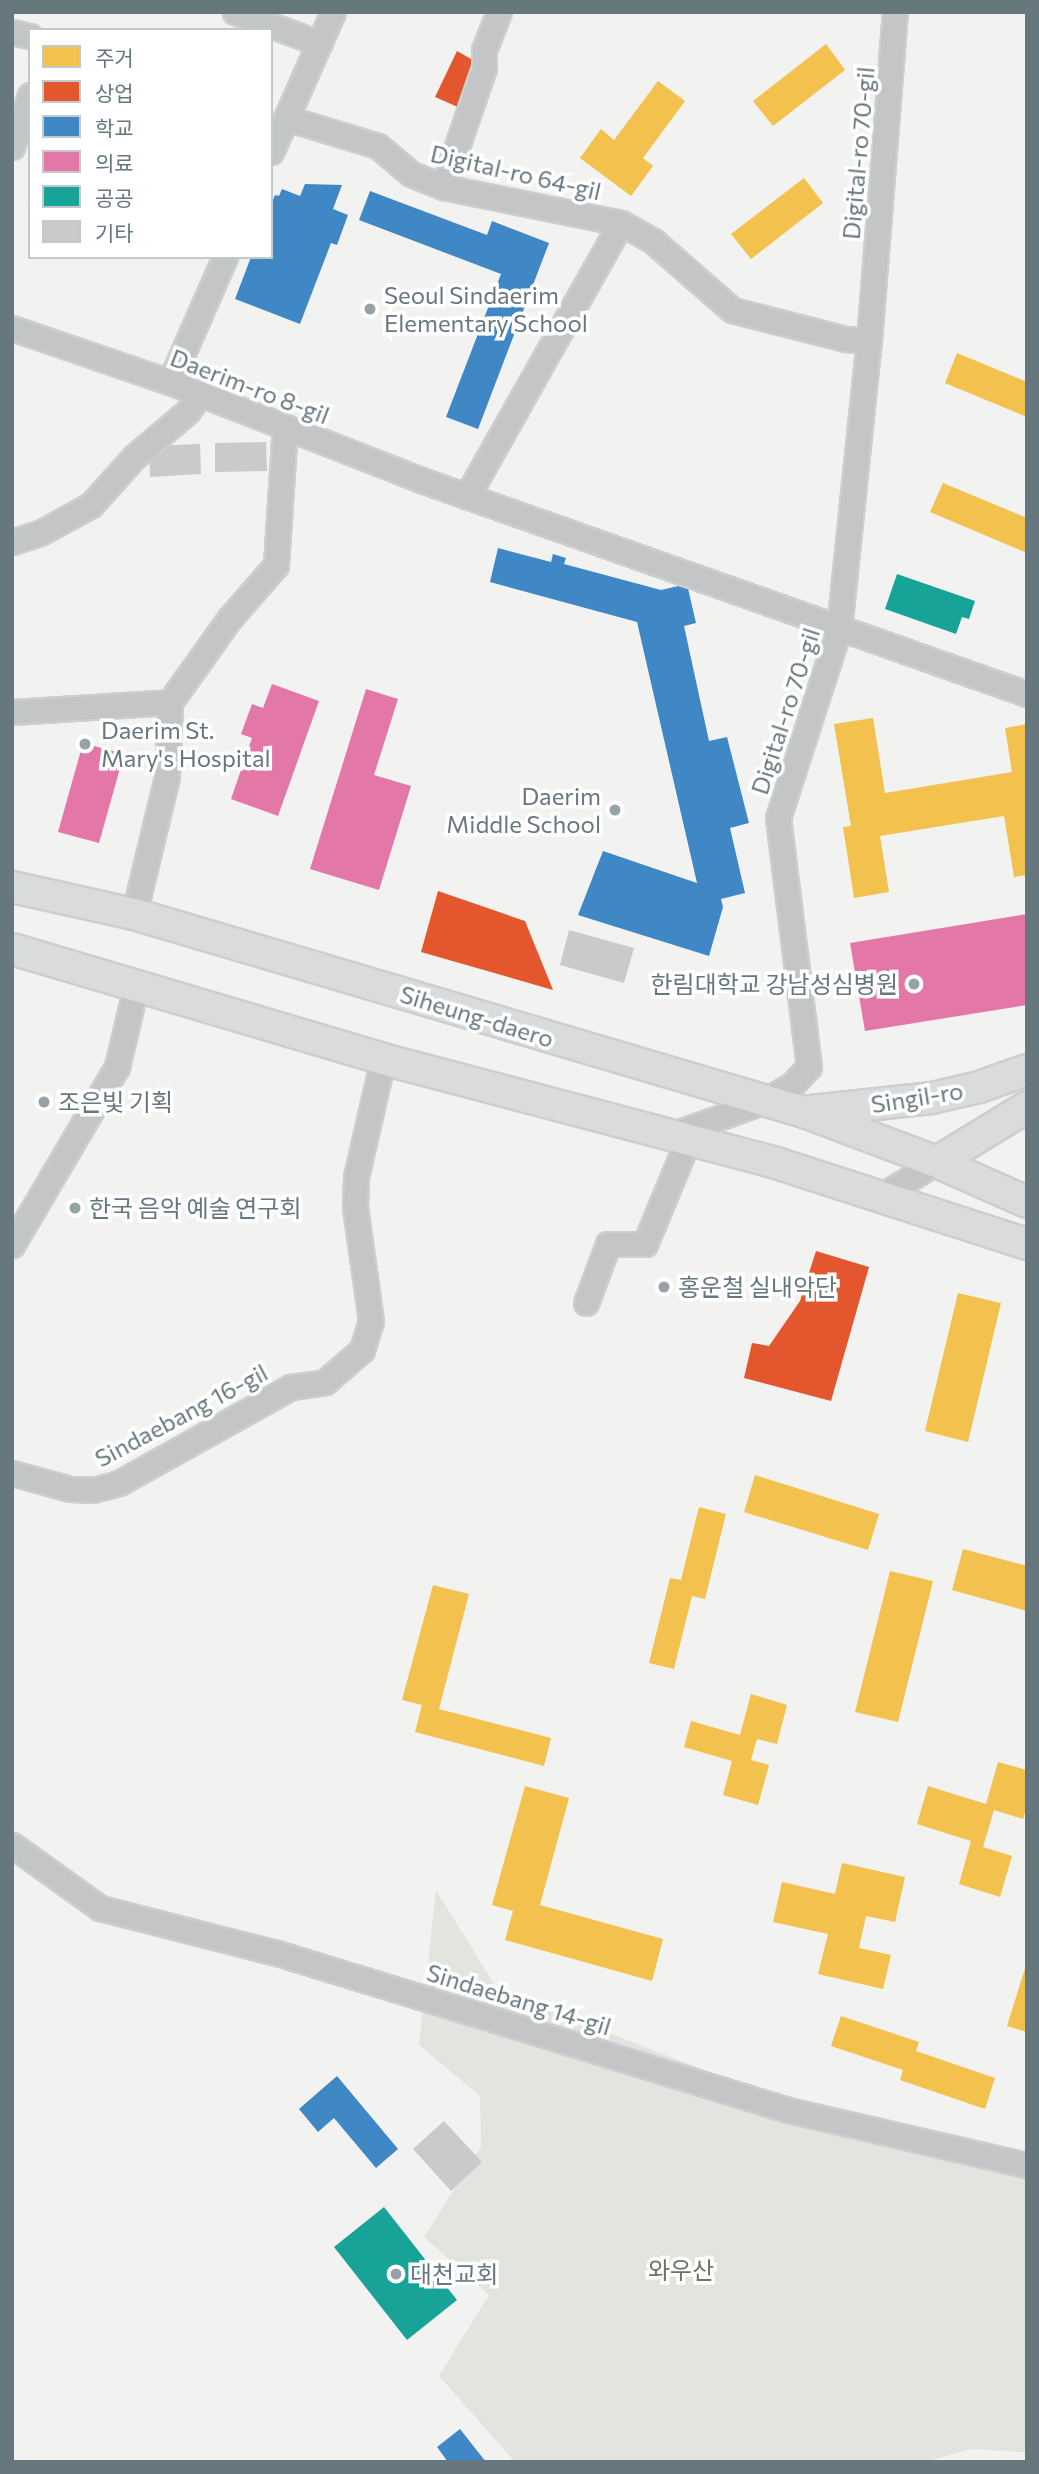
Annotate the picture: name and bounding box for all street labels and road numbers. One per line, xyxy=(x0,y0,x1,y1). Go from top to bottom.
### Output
street label: Digital-ro 70-gil xyxy=(836,65,880,241)
street label: Digital-ro 64-gil xyxy=(428,138,604,206)
street label: Daerim-ro 8-gil xyxy=(167,342,333,430)
street label: Digital-ro 70-gil xyxy=(745,624,825,798)
street label: Siheung-daero xyxy=(397,979,557,1053)
street label: Singil-ro xyxy=(869,1076,965,1118)
street label: Sindaebang 16-gil xyxy=(90,1357,272,1473)
street label: Sindaebang 14-gil xyxy=(423,1957,615,2041)

